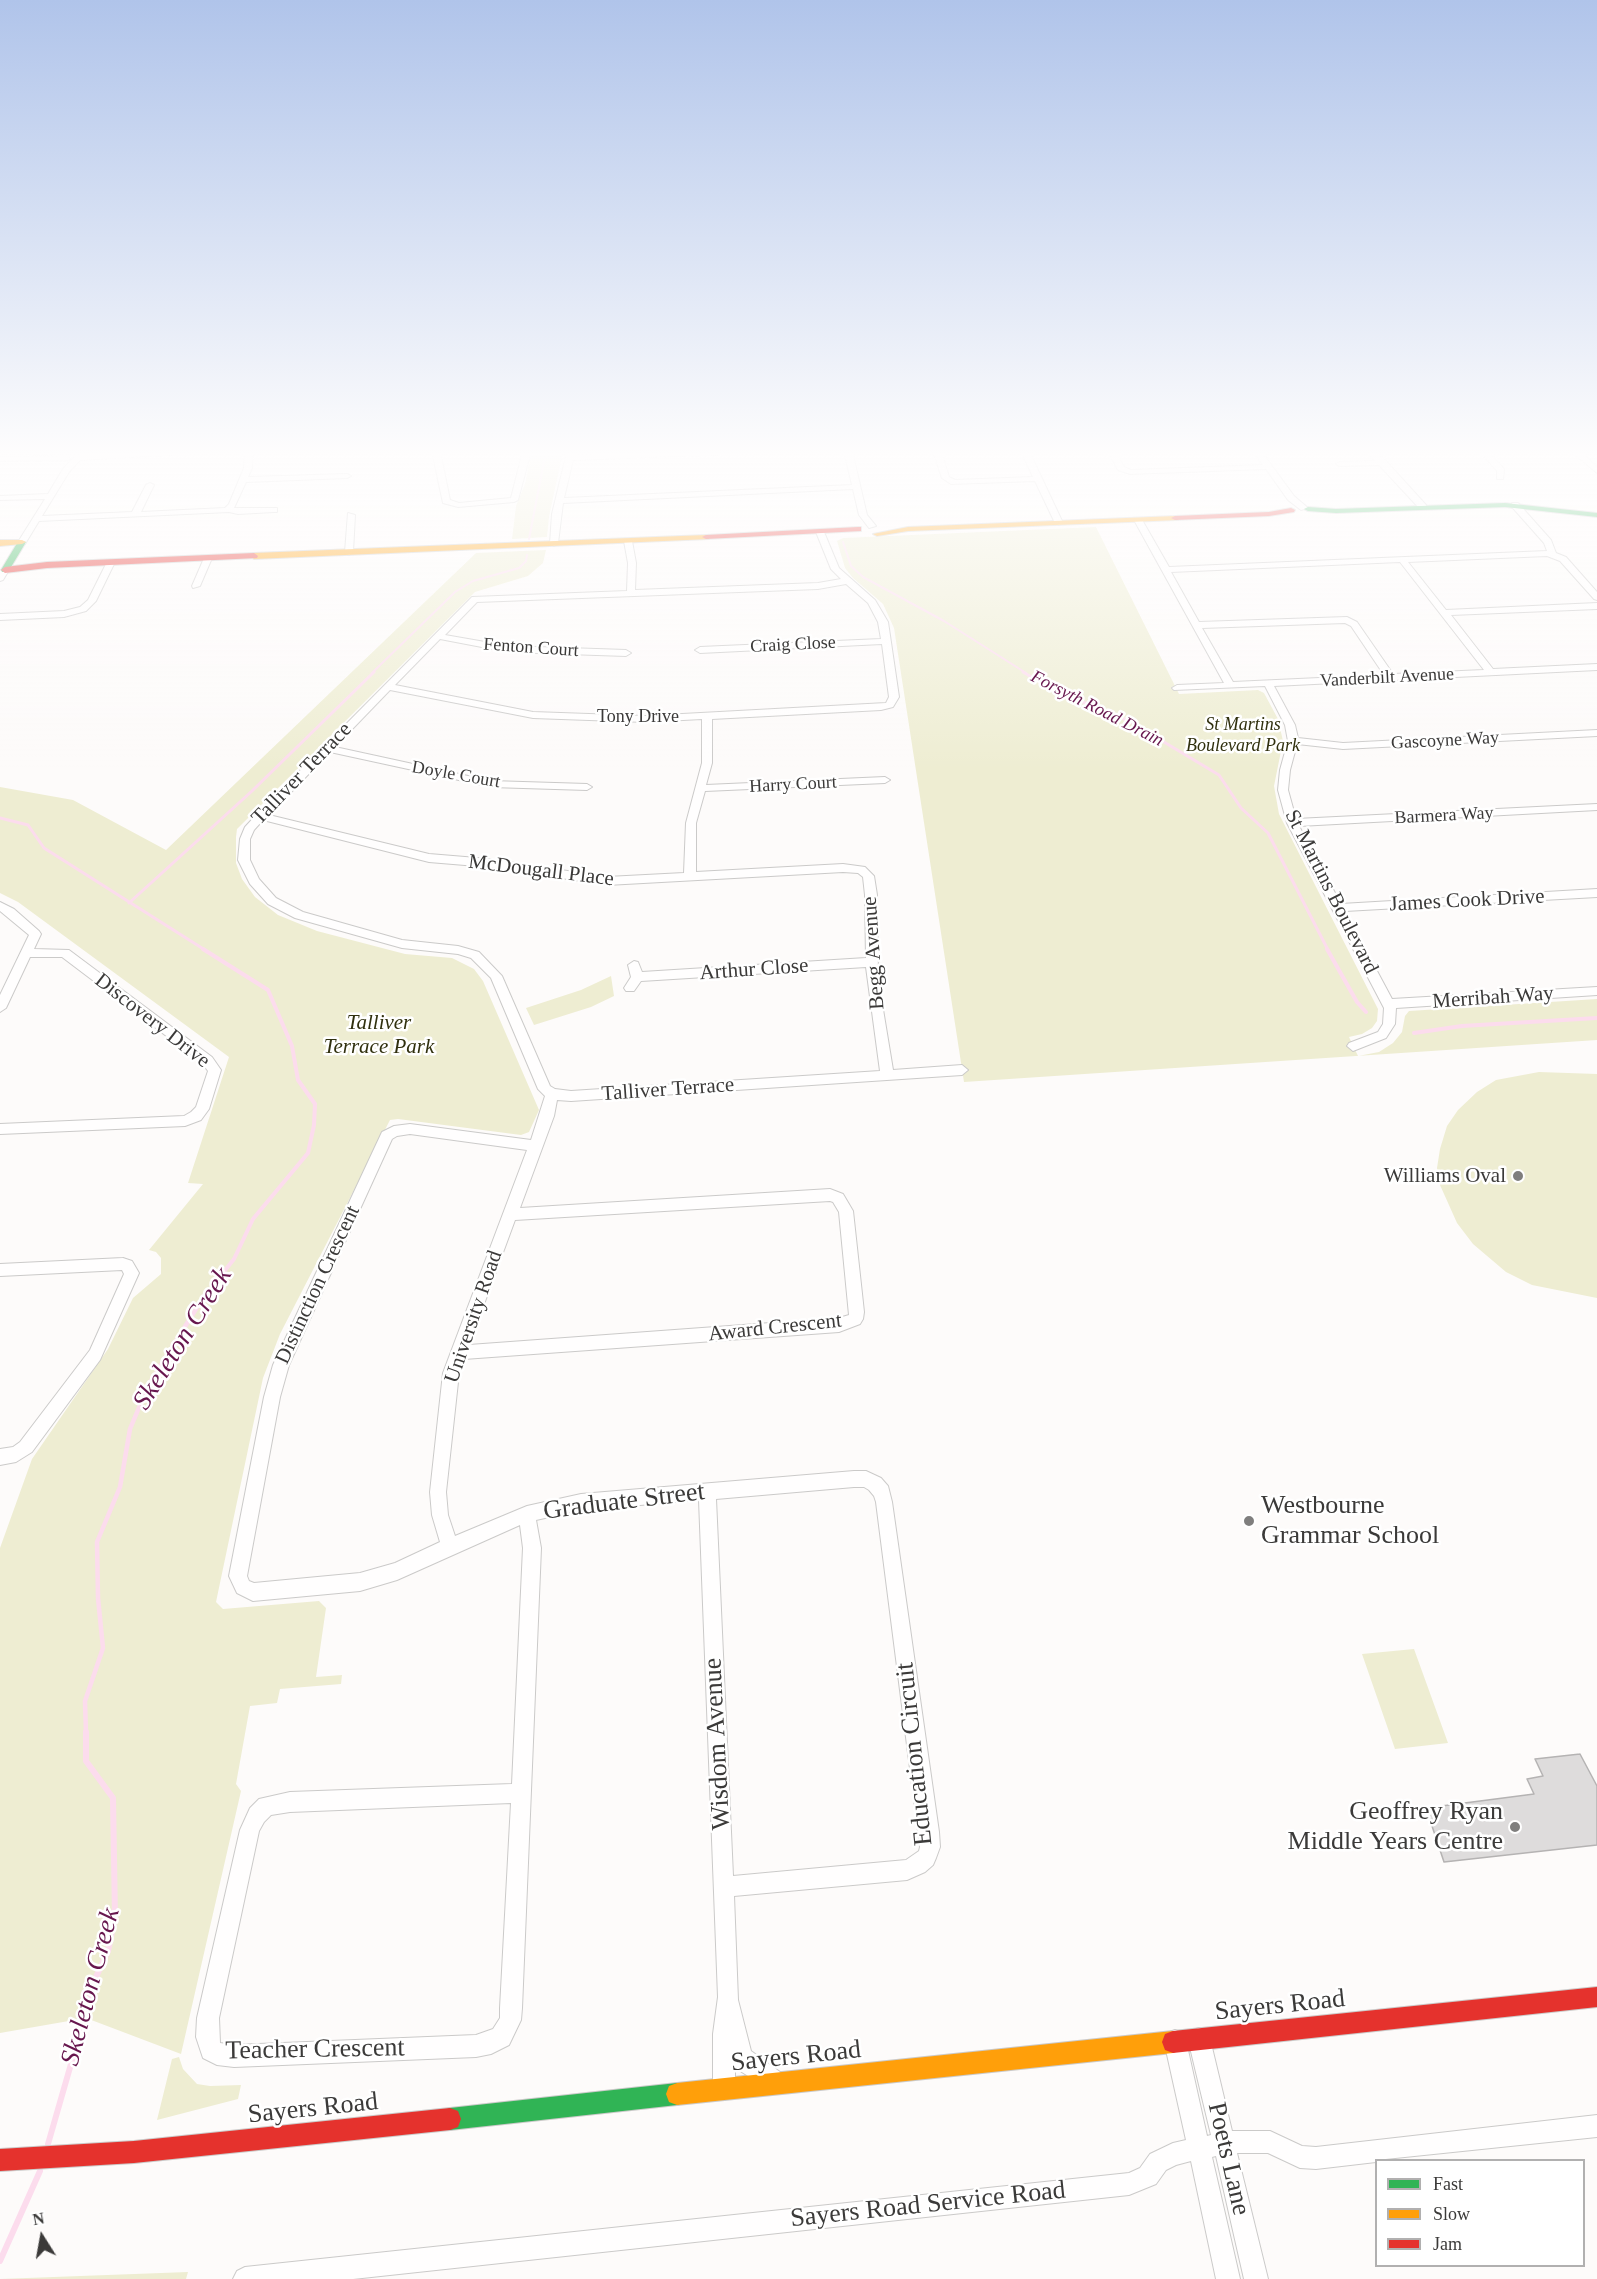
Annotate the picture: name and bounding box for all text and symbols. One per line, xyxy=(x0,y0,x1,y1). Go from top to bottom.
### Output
street label: Craig Close xyxy=(750,632,836,658)
street label: Fenton Court xyxy=(483,634,579,662)
street label: Vanderbilt Avenue xyxy=(1319,664,1455,692)
water label: Forsyth Road Drain xyxy=(1027,666,1167,752)
street label: Tony Drive xyxy=(597,706,679,728)
park label: St Martins Boulevard Park xyxy=(1186,714,1300,756)
street label: Talliver Terrace xyxy=(247,717,357,831)
street label: Gascoyne Way xyxy=(1391,727,1499,755)
street label: Doyle Court xyxy=(410,757,502,793)
street label: Harry Court xyxy=(749,772,837,798)
street label: Barmera Way xyxy=(1394,803,1494,829)
street label: St Martins Boulevard xyxy=(1279,806,1383,978)
street label: McDougall Place xyxy=(467,850,615,892)
street label: James Cook Drive xyxy=(1389,884,1545,918)
street label: Begg Avenue xyxy=(857,896,891,1010)
street label: Arthur Close xyxy=(699,954,809,986)
street label: Discovery Drive xyxy=(89,968,215,1074)
street label: Merribah Way xyxy=(1432,981,1554,1015)
park label: Talliver Terrace Park xyxy=(324,1010,434,1060)
street label: Talliver Terrace xyxy=(601,1073,735,1107)
place label: Williams Oval xyxy=(1384,1163,1506,1189)
marker: Williams Oval xyxy=(1511,1169,1525,1183)
street label: Distinction Crescent xyxy=(270,1202,366,1368)
street label: University Road xyxy=(440,1248,508,1386)
water label: Skeleton Creek xyxy=(126,1262,240,1416)
street label: Award Crescent xyxy=(707,1308,843,1348)
street label: Graduate Street xyxy=(541,1477,707,1527)
place label: Westbourne Grammar School xyxy=(1261,1490,1439,1552)
marker: Westbourne Grammar School xyxy=(1242,1514,1256,1528)
street label: Wisdom Avenue xyxy=(698,1657,738,1831)
street label: Education Circuit xyxy=(890,1661,940,1847)
place label: Geoffrey Ryan Middle Years Centre xyxy=(1288,1796,1503,1858)
marker: Geoffrey Ryan Middle Years Centre xyxy=(1508,1820,1522,1834)
water label: Skeleton Creek xyxy=(54,1905,128,2069)
street label: Sayers Road xyxy=(1213,1984,1347,2028)
street label: Teacher Crescent xyxy=(225,2033,405,2067)
street label: Sayers Road xyxy=(729,2035,863,2079)
street label: Sayers Road xyxy=(246,2087,380,2131)
street label: Poets Lane xyxy=(1200,2100,1256,2218)
legend xyxy=(1375,2159,1585,2267)
text: Fast xyxy=(1433,2174,1463,2194)
street label: Sayers Road Service Road xyxy=(789,2175,1067,2235)
text: Slow xyxy=(1433,2204,1470,2224)
north arrow xyxy=(12,2207,72,2267)
text: N xyxy=(31,2209,46,2228)
text: Jam xyxy=(1433,2234,1462,2254)

